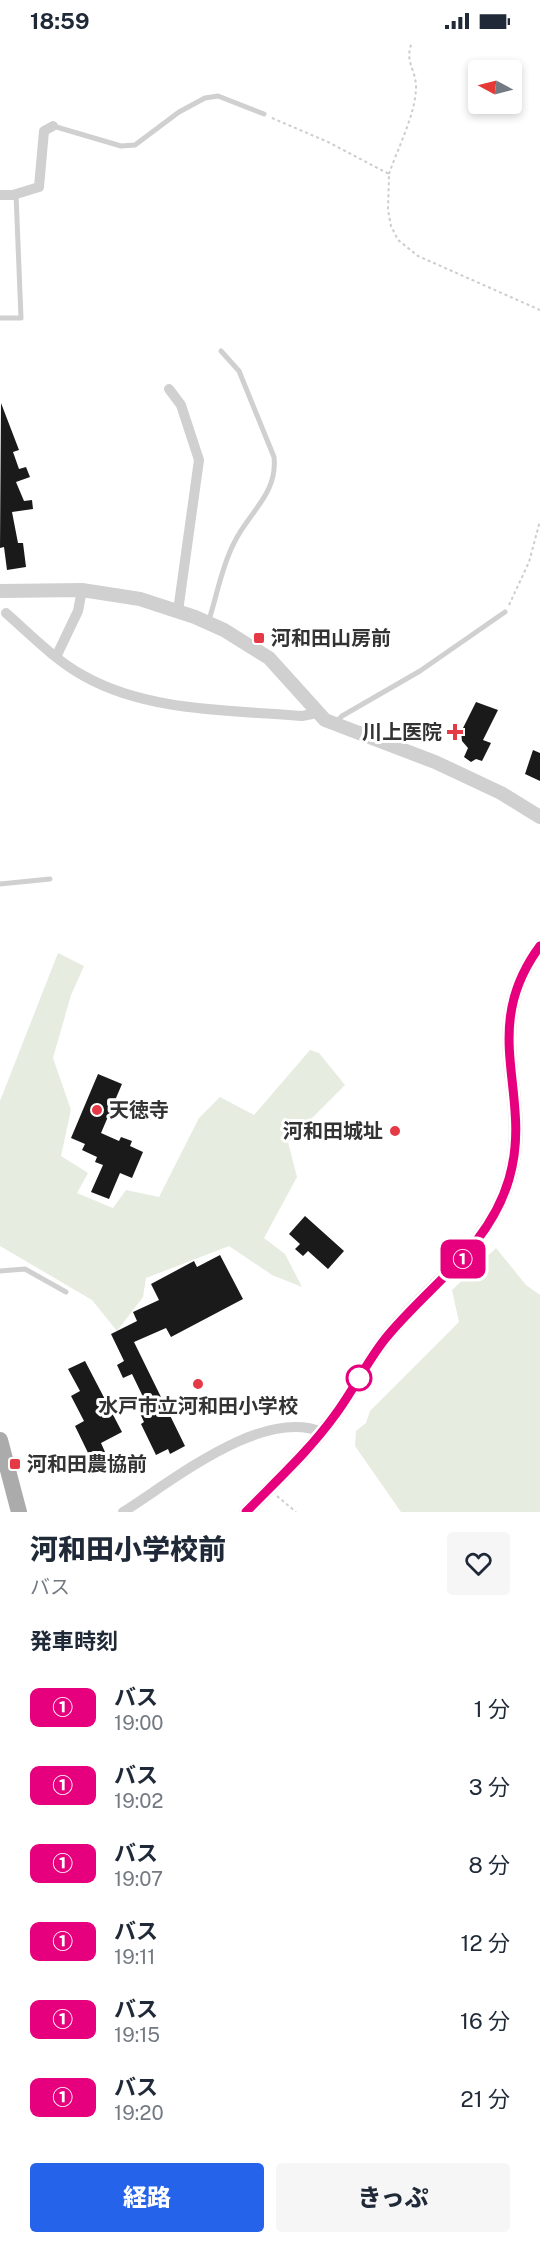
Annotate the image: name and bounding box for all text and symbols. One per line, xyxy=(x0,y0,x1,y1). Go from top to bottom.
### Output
text: 18:59 xyxy=(30,8,89,34)
north arrow xyxy=(468,60,522,114)
map controls xyxy=(468,60,522,114)
place label: 河和田山房前 xyxy=(271,626,391,650)
marker: 河和田山房前 xyxy=(252,631,266,645)
place label: 川上医院 xyxy=(362,720,442,744)
marker: 川上医院 xyxy=(446,723,464,741)
place label: 天徳寺 xyxy=(109,1098,169,1122)
marker: 天徳寺 xyxy=(90,1103,104,1117)
place label: 河和田城址 xyxy=(283,1119,383,1143)
marker: 河和田城址 xyxy=(388,1124,402,1138)
line badge: ① xyxy=(444,1240,482,1278)
text: ① xyxy=(453,1247,474,1272)
unlabelled marker xyxy=(346,1365,372,1391)
marker: 水戸市立河和田小学校 xyxy=(191,1377,205,1391)
place label: 水戸市立河和田小学校 xyxy=(98,1394,298,1418)
place label: 河和田農協前 xyxy=(27,1452,147,1476)
marker: 河和田農協前 xyxy=(8,1457,22,1471)
text: 河和田小学校前 xyxy=(30,1532,226,1565)
button: heart xyxy=(447,1532,510,1595)
text: バス xyxy=(30,1575,70,1599)
text: 発車時刻 xyxy=(30,1628,118,1654)
text: バス xyxy=(114,1684,158,1710)
text: ① xyxy=(53,1695,74,1720)
text: 1 分 xyxy=(474,1696,510,1722)
text: 19:00 xyxy=(114,1711,164,1735)
text: バス xyxy=(114,1762,158,1788)
text: ① xyxy=(53,1773,74,1798)
text: 3 分 xyxy=(469,1774,510,1800)
text: 19:02 xyxy=(114,1789,163,1813)
text: バス xyxy=(114,1840,158,1866)
text: ① xyxy=(53,1851,74,1876)
text: 8 分 xyxy=(468,1852,510,1878)
text: 19:07 xyxy=(114,1867,163,1891)
text: バス xyxy=(114,1918,158,1944)
text: ① xyxy=(53,1929,74,1954)
text: 12 分 xyxy=(461,1930,510,1956)
text: 19:11 xyxy=(114,1945,155,1969)
text: バス xyxy=(114,1996,158,2022)
text: ① xyxy=(53,2007,74,2032)
text: 16 分 xyxy=(460,2008,510,2034)
text: 19:15 xyxy=(114,2023,160,2047)
text: バス xyxy=(114,2074,158,2100)
text: ① xyxy=(53,2085,74,2110)
text: 21 分 xyxy=(461,2086,510,2112)
text: 19:20 xyxy=(114,2101,164,2125)
button: 経路 xyxy=(30,2163,264,2232)
button: きっぷ xyxy=(276,2163,510,2232)

